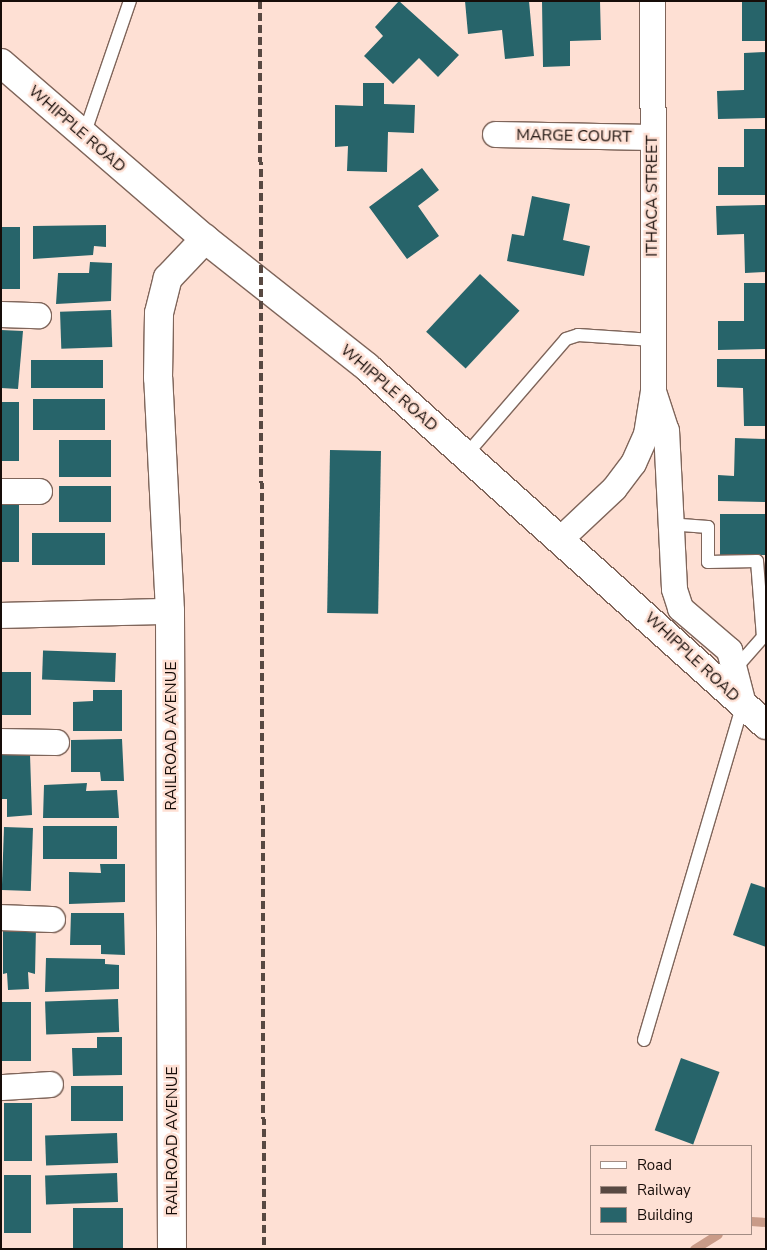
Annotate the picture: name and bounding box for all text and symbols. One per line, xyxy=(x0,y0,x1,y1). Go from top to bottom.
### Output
street label: WHIPPLE ROAD xyxy=(24,82,130,176)
street label: MARGE COURT xyxy=(516,125,632,147)
street label: ITHACA STREET xyxy=(642,135,662,257)
street label: WHIPPLE ROAD xyxy=(336,341,442,435)
street label: WHIPPLE ROAD xyxy=(641,608,743,706)
street label: RAILROAD AVENUE xyxy=(161,661,181,811)
street label: RAILROAD AVENUE xyxy=(162,1066,182,1216)
legend xyxy=(590,1145,752,1235)
text: Road xyxy=(637,1155,672,1175)
text: Railway xyxy=(637,1180,691,1200)
text: Building xyxy=(637,1205,693,1225)

